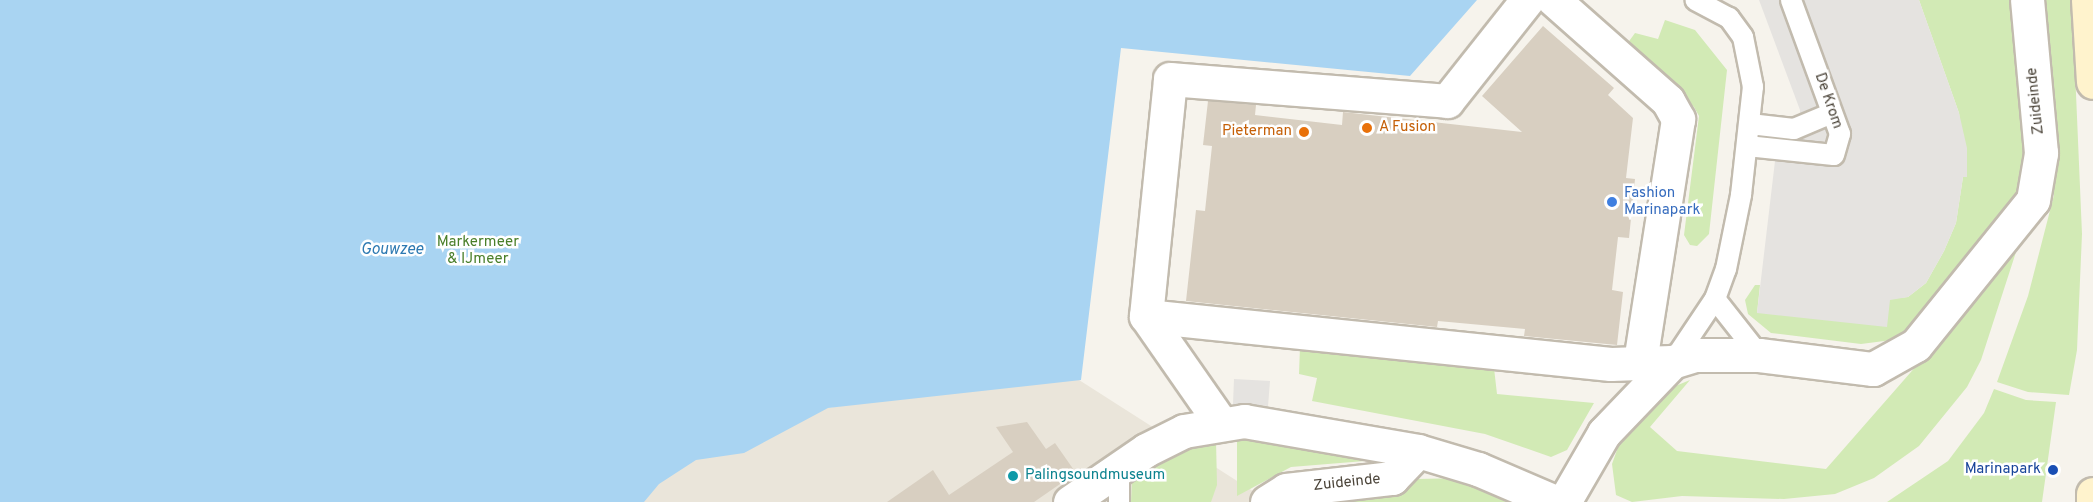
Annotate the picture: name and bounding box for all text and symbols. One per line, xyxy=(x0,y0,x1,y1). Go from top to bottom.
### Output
street label: Zuideinde xyxy=(2024,67,2048,135)
street label: De Krom xyxy=(1810,71,1846,131)
place label: A Fusion xyxy=(1379,119,1437,137)
marker: A Fusion xyxy=(1360,121,1374,135)
place label: Pieterman xyxy=(1222,123,1292,141)
marker: Pieterman xyxy=(1297,125,1311,139)
place label: Fashion Marinapark xyxy=(1624,184,1700,219)
marker: Fashion Marinapark xyxy=(1605,195,1619,209)
park label: Markermeer & IJmeer xyxy=(437,233,519,268)
water label: Gouwzee xyxy=(361,240,423,260)
place label: Marinapark xyxy=(1965,461,2041,479)
marker: Marinapark xyxy=(2046,463,2060,477)
place label: Palingsoundmuseum xyxy=(1025,467,1165,485)
marker: Palingsoundmuseum xyxy=(1006,469,1020,483)
street label: Zuideinde xyxy=(1313,471,1381,495)

